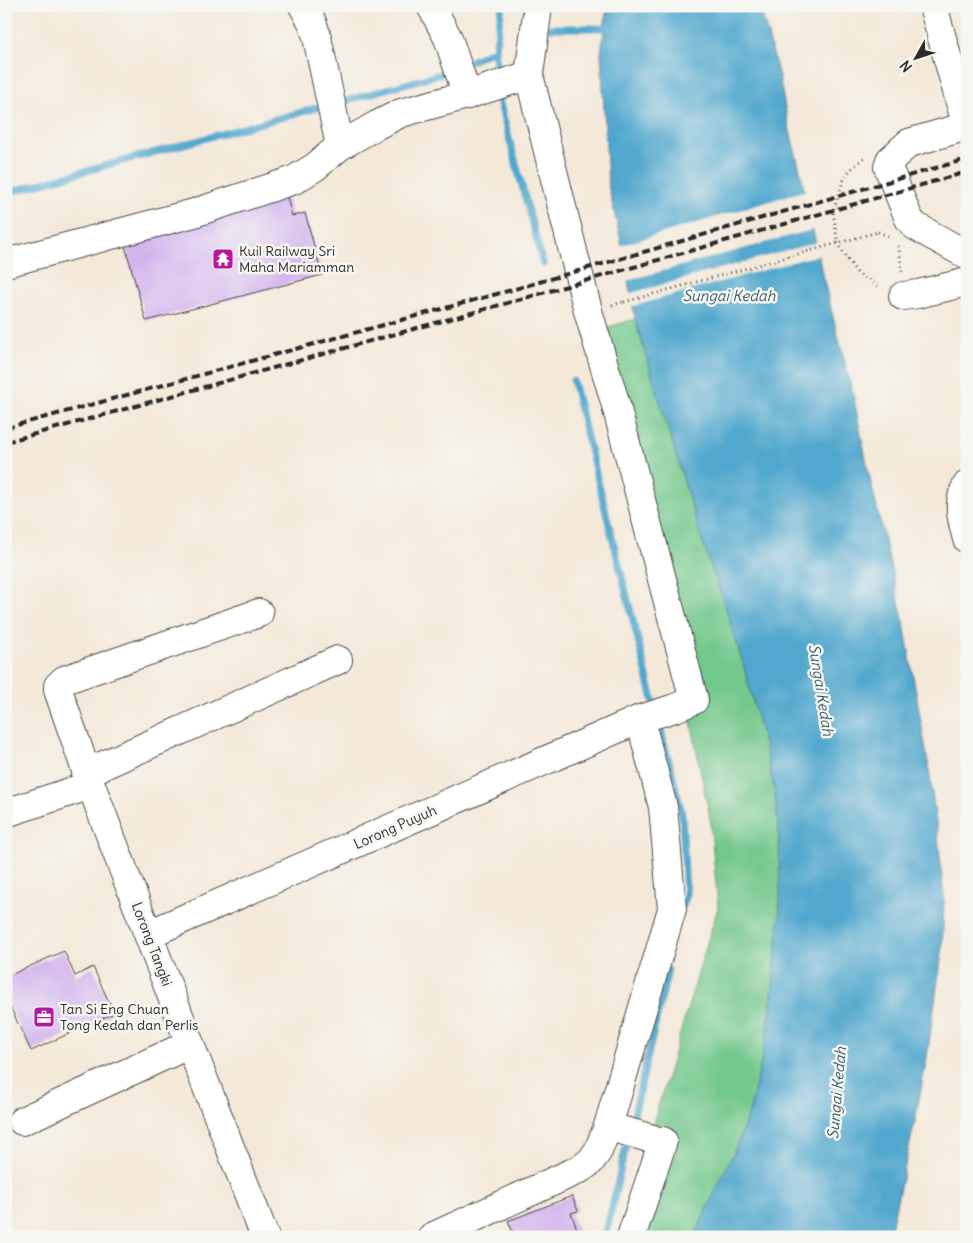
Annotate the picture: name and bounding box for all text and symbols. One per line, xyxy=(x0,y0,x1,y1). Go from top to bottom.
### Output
north arrow xyxy=(890,32,940,82)
text: N xyxy=(896,57,916,76)
place label: Kuil Railway Sri Maha Mariamman xyxy=(239,242,354,276)
temple icon: Kuil Railway Sri Maha Mariamman xyxy=(211,247,235,271)
water label: Sungai Kedah xyxy=(683,286,776,305)
water label: Sungai Kedah xyxy=(805,643,838,738)
street label: Lorong Puyuh xyxy=(351,801,439,853)
street label: Lorong Tangki xyxy=(128,899,176,989)
place label: Tan Si Eng Chuan Tong Kedah dan Perlis xyxy=(60,1000,198,1034)
office icon: Tan Si Eng Chuan Tong Kedah dan Perlis xyxy=(32,1005,56,1029)
water label: Sungai Kedah xyxy=(823,1046,850,1140)

